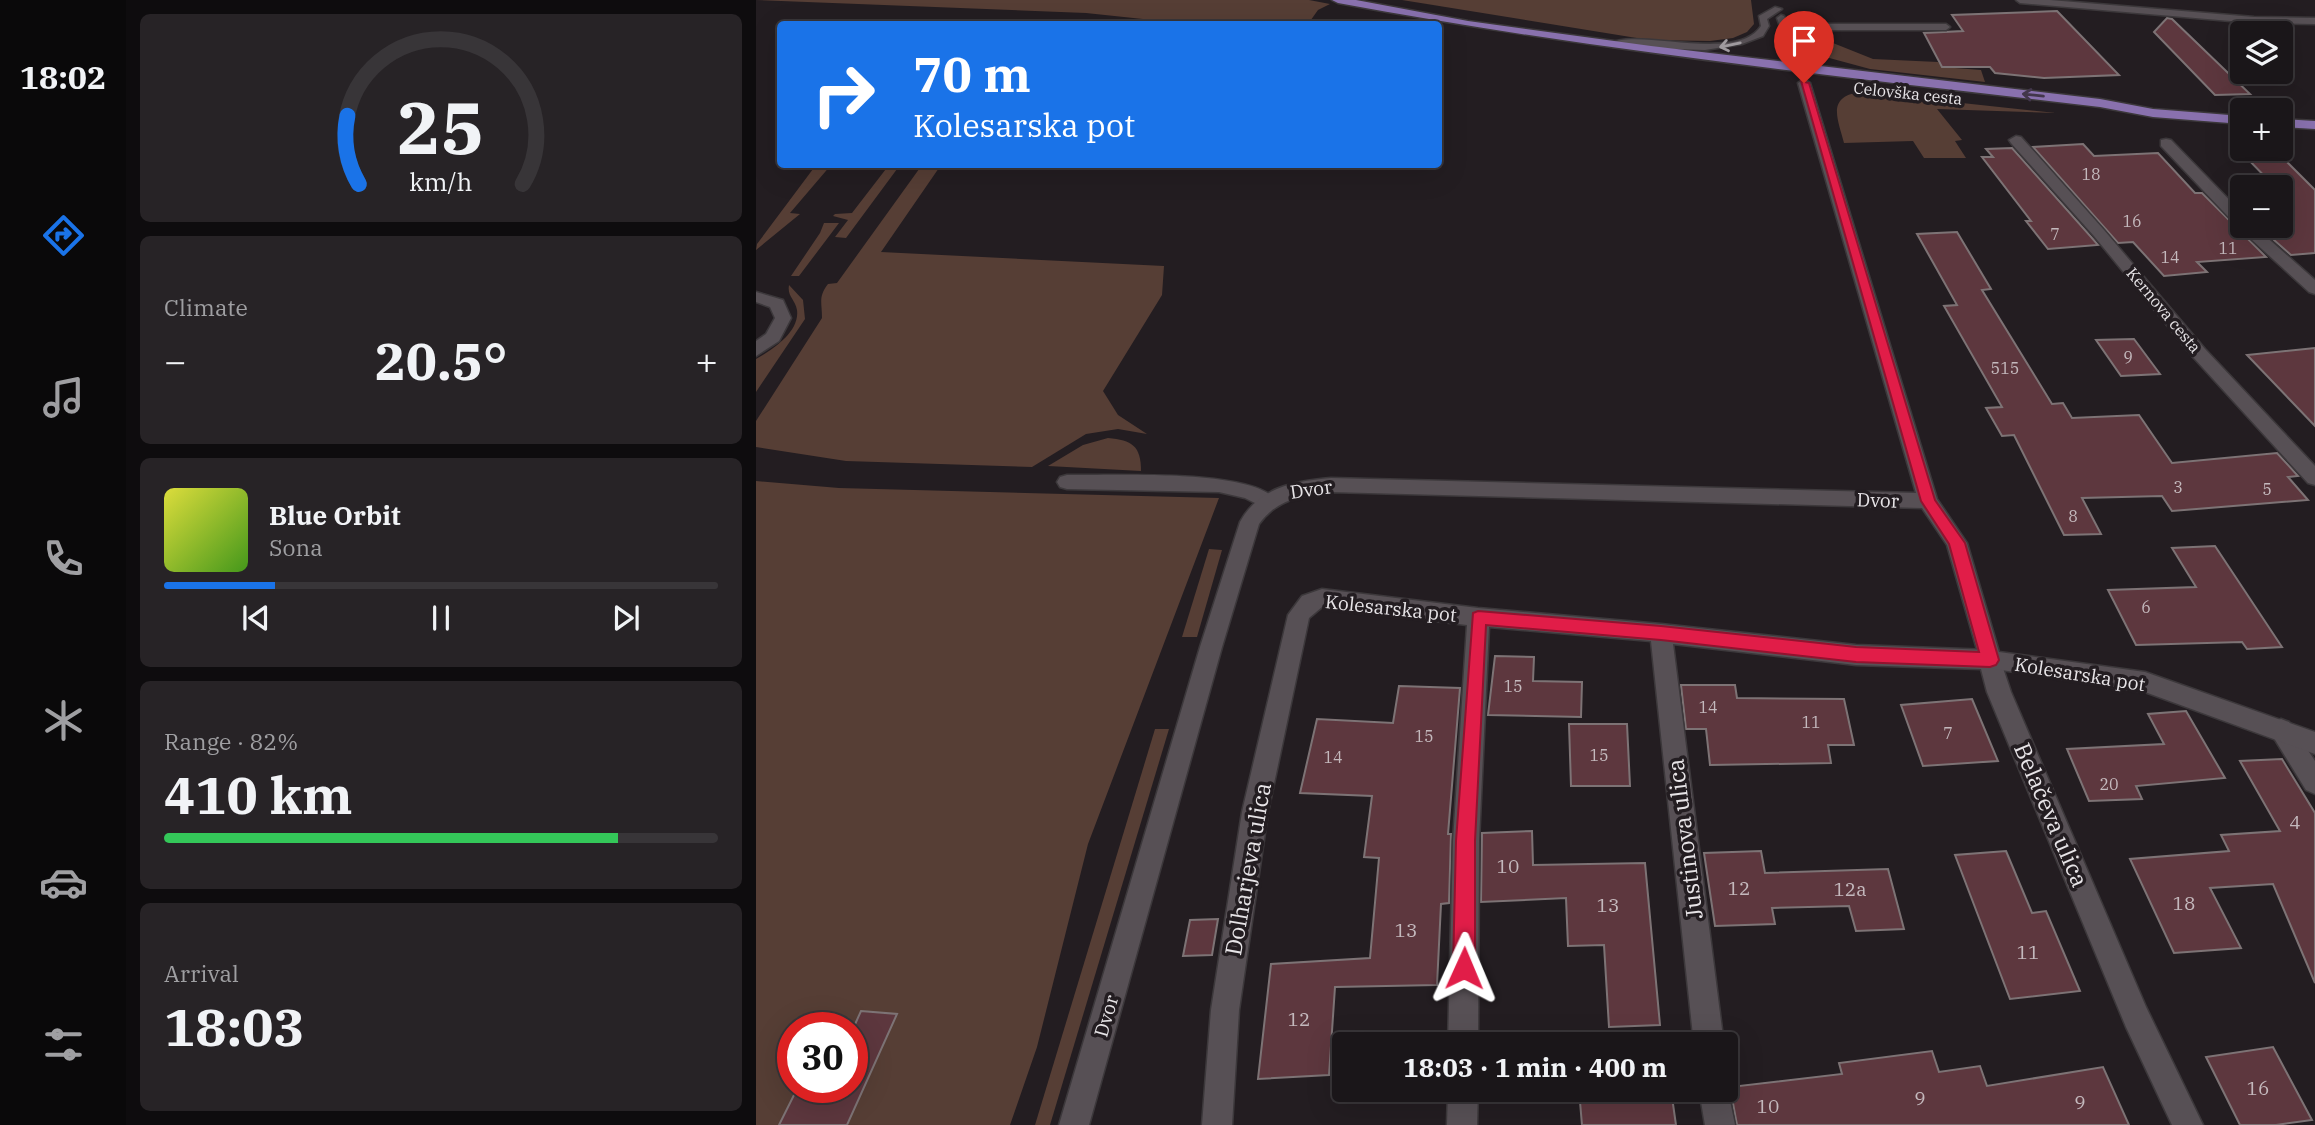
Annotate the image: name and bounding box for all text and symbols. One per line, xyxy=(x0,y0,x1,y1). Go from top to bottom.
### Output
pin xyxy=(1774,11,1834,83)
map controls xyxy=(2230,21,2293,238)
button: layers xyxy=(2230,21,2293,84)
icon: arrive xyxy=(1785,22,1823,60)
one-way arrow xyxy=(1719,38,1742,52)
text: 70 m xyxy=(913,42,1031,105)
icon: right xyxy=(798,49,889,140)
text: 18:02 xyxy=(20,56,106,98)
street label: Celovška cesta xyxy=(1853,77,1964,109)
text: 25 xyxy=(397,79,485,174)
one-way arrow xyxy=(2022,89,2044,102)
button: + xyxy=(2230,98,2293,161)
text: Kolesarska pot xyxy=(913,104,1135,146)
house number: 18 xyxy=(2081,164,2101,184)
text: km/h xyxy=(409,165,473,198)
button: − xyxy=(2230,175,2293,238)
icon: directions xyxy=(39,211,88,260)
house number: 16 xyxy=(2122,211,2142,231)
house number: 7 xyxy=(2050,224,2060,244)
house number: 11 xyxy=(2218,238,2238,258)
house number: 14 xyxy=(2160,247,2180,267)
street label: Kernova cesta xyxy=(2123,263,2206,357)
text: Climate xyxy=(164,292,248,322)
text: 20.5° xyxy=(375,327,507,394)
text: − xyxy=(164,336,187,385)
text: + xyxy=(695,336,718,385)
house number: 9 xyxy=(2123,347,2133,367)
house number: 515 xyxy=(1991,358,2019,378)
icon: music xyxy=(39,373,88,422)
street label: Dvor xyxy=(1288,474,1334,504)
house number: 3 xyxy=(2173,477,2183,497)
house number: 5 xyxy=(2262,479,2272,499)
street label: Dvor xyxy=(1856,487,1900,513)
text: Blue Orbit xyxy=(269,498,401,532)
house number: 8 xyxy=(2068,506,2078,526)
text: Sona xyxy=(269,532,323,562)
icon: phone xyxy=(39,534,88,583)
street label: Kolesarska pot xyxy=(1324,589,1458,627)
house number: 6 xyxy=(2141,597,2151,617)
icon: previous xyxy=(237,599,275,637)
icon: pause xyxy=(422,599,460,637)
icon: next xyxy=(607,599,645,637)
street label: Kolesarska pot xyxy=(2013,652,2147,696)
house number: 15 xyxy=(1503,676,1523,696)
icon: climate xyxy=(39,696,88,745)
house number: 14 xyxy=(1698,697,1718,717)
house number: 11 xyxy=(1801,712,1821,732)
house number: 7 xyxy=(1943,723,1953,743)
text: Range · 82% xyxy=(164,726,298,756)
house number: 15 xyxy=(1414,726,1434,746)
street label: Belačeva ulica xyxy=(2008,738,2096,891)
house number: 15 xyxy=(1589,745,1609,765)
house number: 14 xyxy=(1323,747,1343,767)
street label: Justinova ulica xyxy=(1659,757,1709,921)
text: 410 km xyxy=(164,761,353,828)
house number: 20 xyxy=(2099,774,2119,794)
street label: Dolharjeva ulica xyxy=(1217,780,1277,958)
house number: 4 xyxy=(2289,810,2301,834)
house number: 10 xyxy=(1497,854,1519,878)
icon: car xyxy=(39,858,88,907)
house number: 12 xyxy=(1728,876,1750,900)
house number: 12a xyxy=(1833,877,1867,901)
house number: 18 xyxy=(2173,891,2195,915)
house number: 13 xyxy=(1597,893,1619,917)
house number: 13 xyxy=(1395,918,1417,942)
position arrow xyxy=(1427,931,1501,1005)
house number: 11 xyxy=(2017,940,2039,964)
text: Arrival xyxy=(164,958,239,988)
street label: Dvor xyxy=(1089,992,1124,1040)
text: 18:03 xyxy=(164,993,305,1060)
house number: 12 xyxy=(1288,1007,1310,1031)
speed limit sign: 30 xyxy=(777,1012,868,1103)
icon: filters xyxy=(39,1020,88,1069)
text: 18:03 · 1 min · 400 m xyxy=(1403,1050,1667,1084)
house number: 16 xyxy=(2247,1076,2269,1100)
house number: 9 xyxy=(1914,1086,1926,1110)
house number: 9 xyxy=(2074,1090,2086,1114)
house number: 10 xyxy=(1757,1094,1779,1118)

